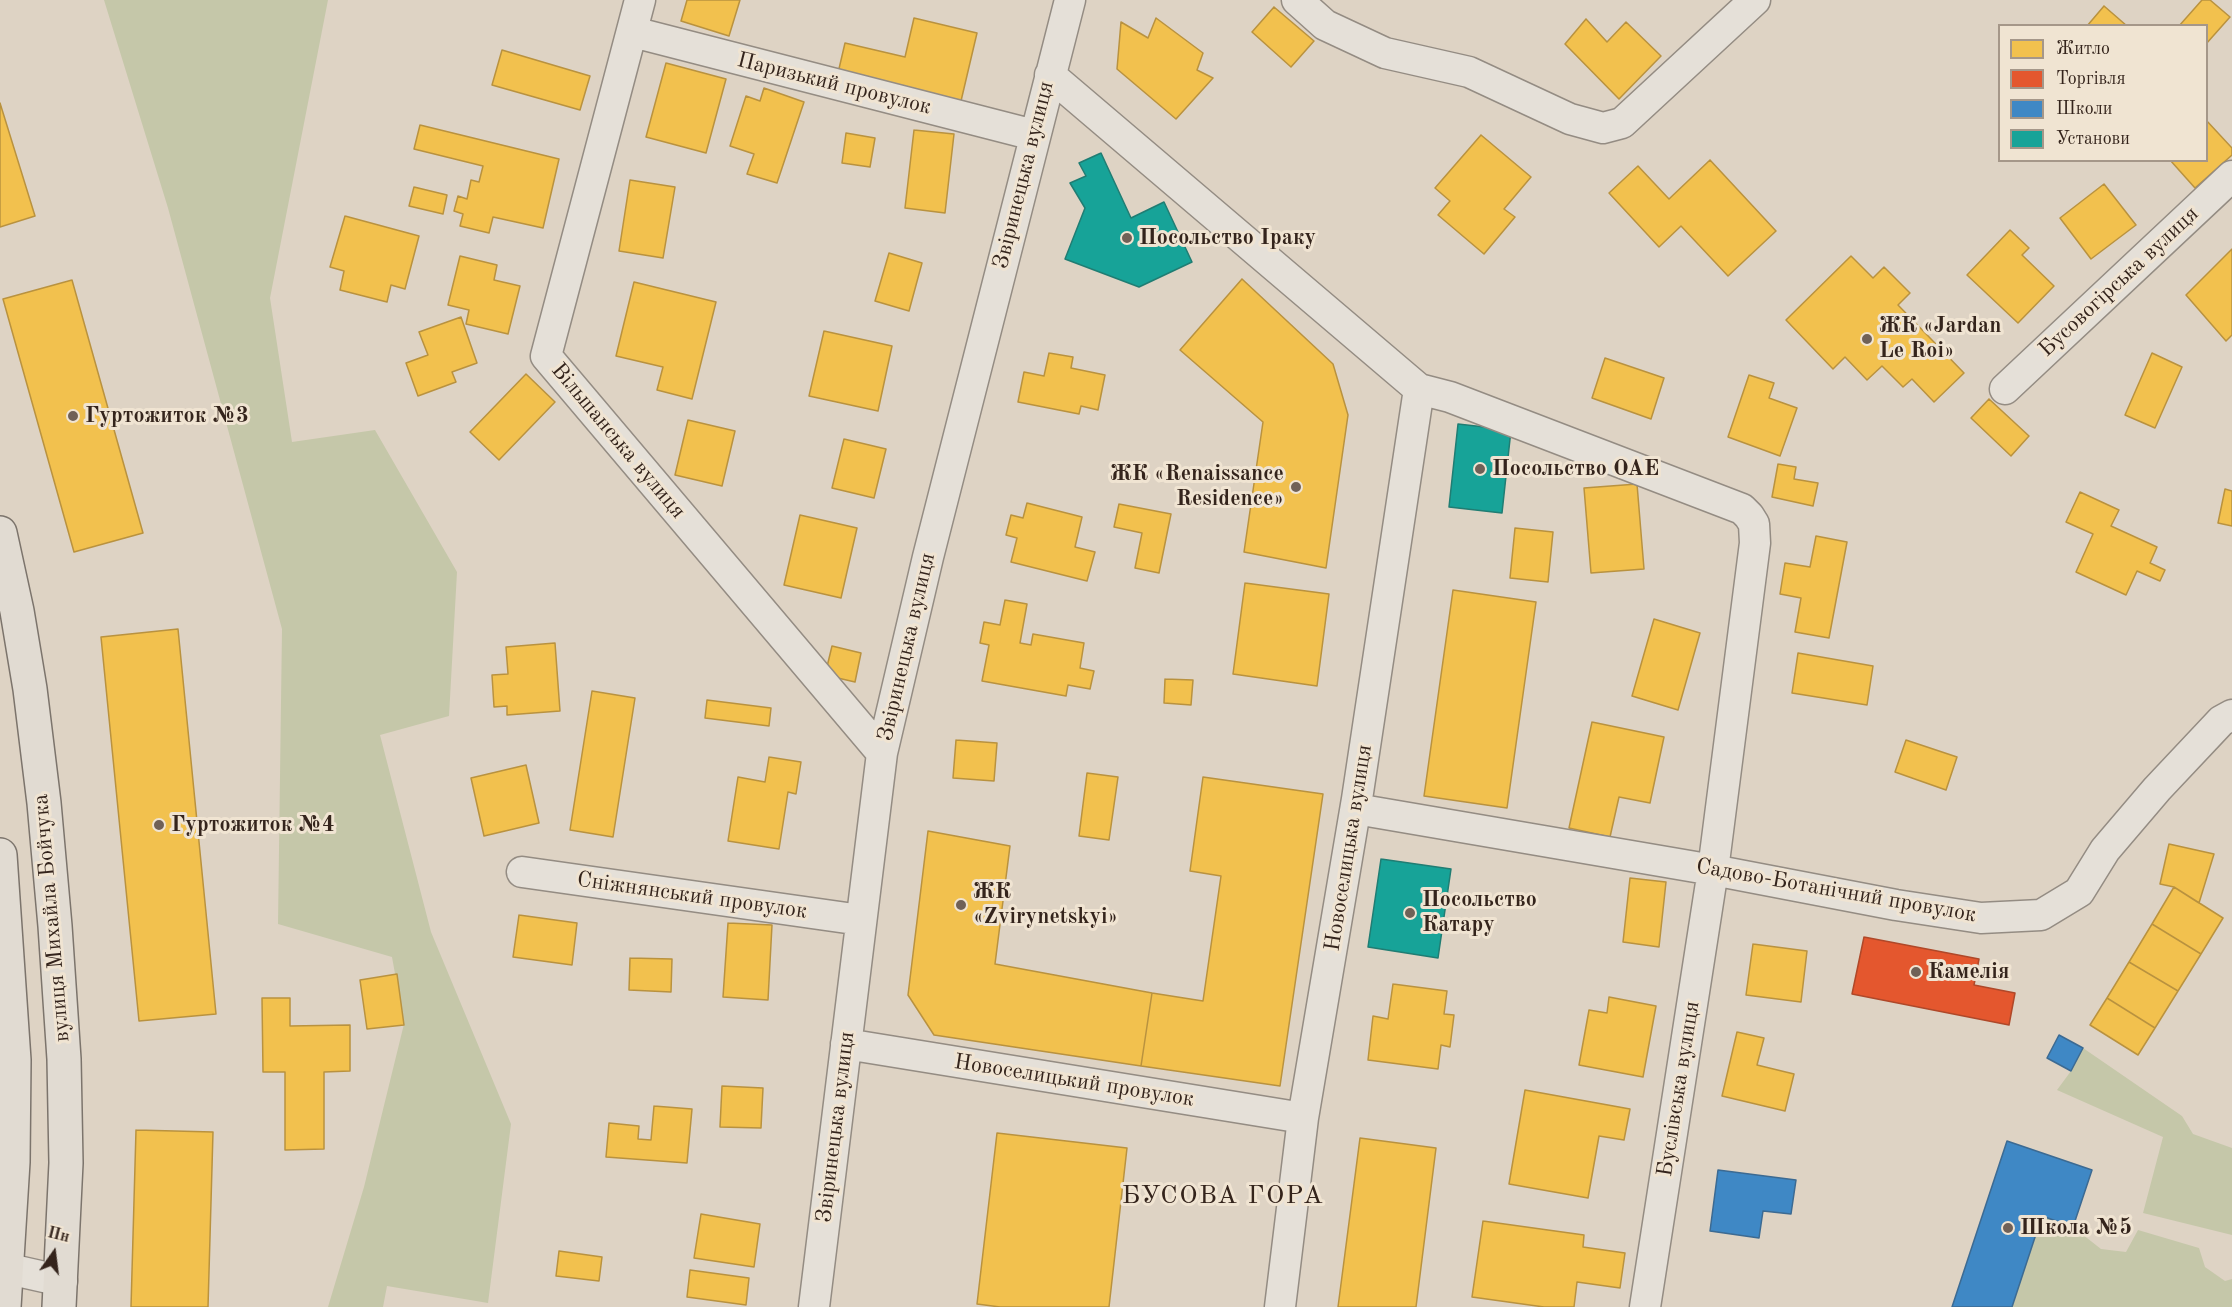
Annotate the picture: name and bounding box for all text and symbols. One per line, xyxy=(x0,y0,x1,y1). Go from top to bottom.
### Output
legend xyxy=(1998,24,2208,162)
text: Житло xyxy=(2056,40,2110,58)
street label: Паризький провулок xyxy=(734,47,934,121)
text: Торгівля xyxy=(2056,70,2126,88)
street label: Звіринецька вулиця xyxy=(988,79,1060,271)
text: Школи xyxy=(2056,100,2113,118)
text: Установи xyxy=(2056,130,2130,148)
street label: Бусовогірська вулиця xyxy=(2033,201,2205,363)
place label: Посольство Іраку xyxy=(1139,225,1316,251)
marker: Посольство Іраку xyxy=(1120,231,1134,245)
place label: ЖК «Jardan Le Roi» xyxy=(1879,313,2001,364)
marker: ЖК «Jardan Le Roi» xyxy=(1860,332,1874,346)
street label: Вільшанська вулиця xyxy=(545,358,691,524)
place label: Гуртожиток №3 xyxy=(85,403,249,429)
marker: Гуртожиток №3 xyxy=(66,409,80,423)
place label: Посольство ОАЕ xyxy=(1492,456,1659,482)
place label: ЖК «Renaissance Residence» xyxy=(1110,461,1284,512)
marker: Посольство ОАЕ xyxy=(1473,462,1487,476)
marker: ЖК «Renaissance Residence» xyxy=(1289,480,1303,494)
street label: Звіринецька вулиця xyxy=(873,550,941,744)
street label: Новоселицька вулиця xyxy=(1320,743,1378,953)
street label: вулиця Михайла Бойчука xyxy=(28,793,76,1043)
place label: Гуртожиток №4 xyxy=(171,812,335,838)
marker: Гуртожиток №4 xyxy=(152,818,166,832)
street label: Садово-Ботанічний провулок xyxy=(1694,853,1978,929)
street label: Сніжнянський провулок xyxy=(575,867,809,925)
place label: ЖК «Zvirynetskyi» xyxy=(973,879,1118,930)
place label: Посольство Катару xyxy=(1422,887,1537,938)
marker: ЖК «Zvirynetskyi» xyxy=(954,898,968,912)
marker: Посольство Катару xyxy=(1403,906,1417,920)
place label: Камелія xyxy=(1928,959,2010,985)
marker: Камелія xyxy=(1909,965,1923,979)
street label: Буслівська вулиця xyxy=(1652,999,1706,1179)
street label: Звіринецька вулиця xyxy=(811,1030,861,1224)
street label: Новоселицький провулок xyxy=(952,1049,1196,1113)
district label: БУСОВА ГОРА xyxy=(1122,1180,1324,1212)
place label: Школа №5 xyxy=(2020,1215,2132,1241)
marker: Школа №5 xyxy=(2001,1221,2015,1235)
north arrow xyxy=(24,1223,84,1283)
text: Пн xyxy=(46,1225,71,1246)

